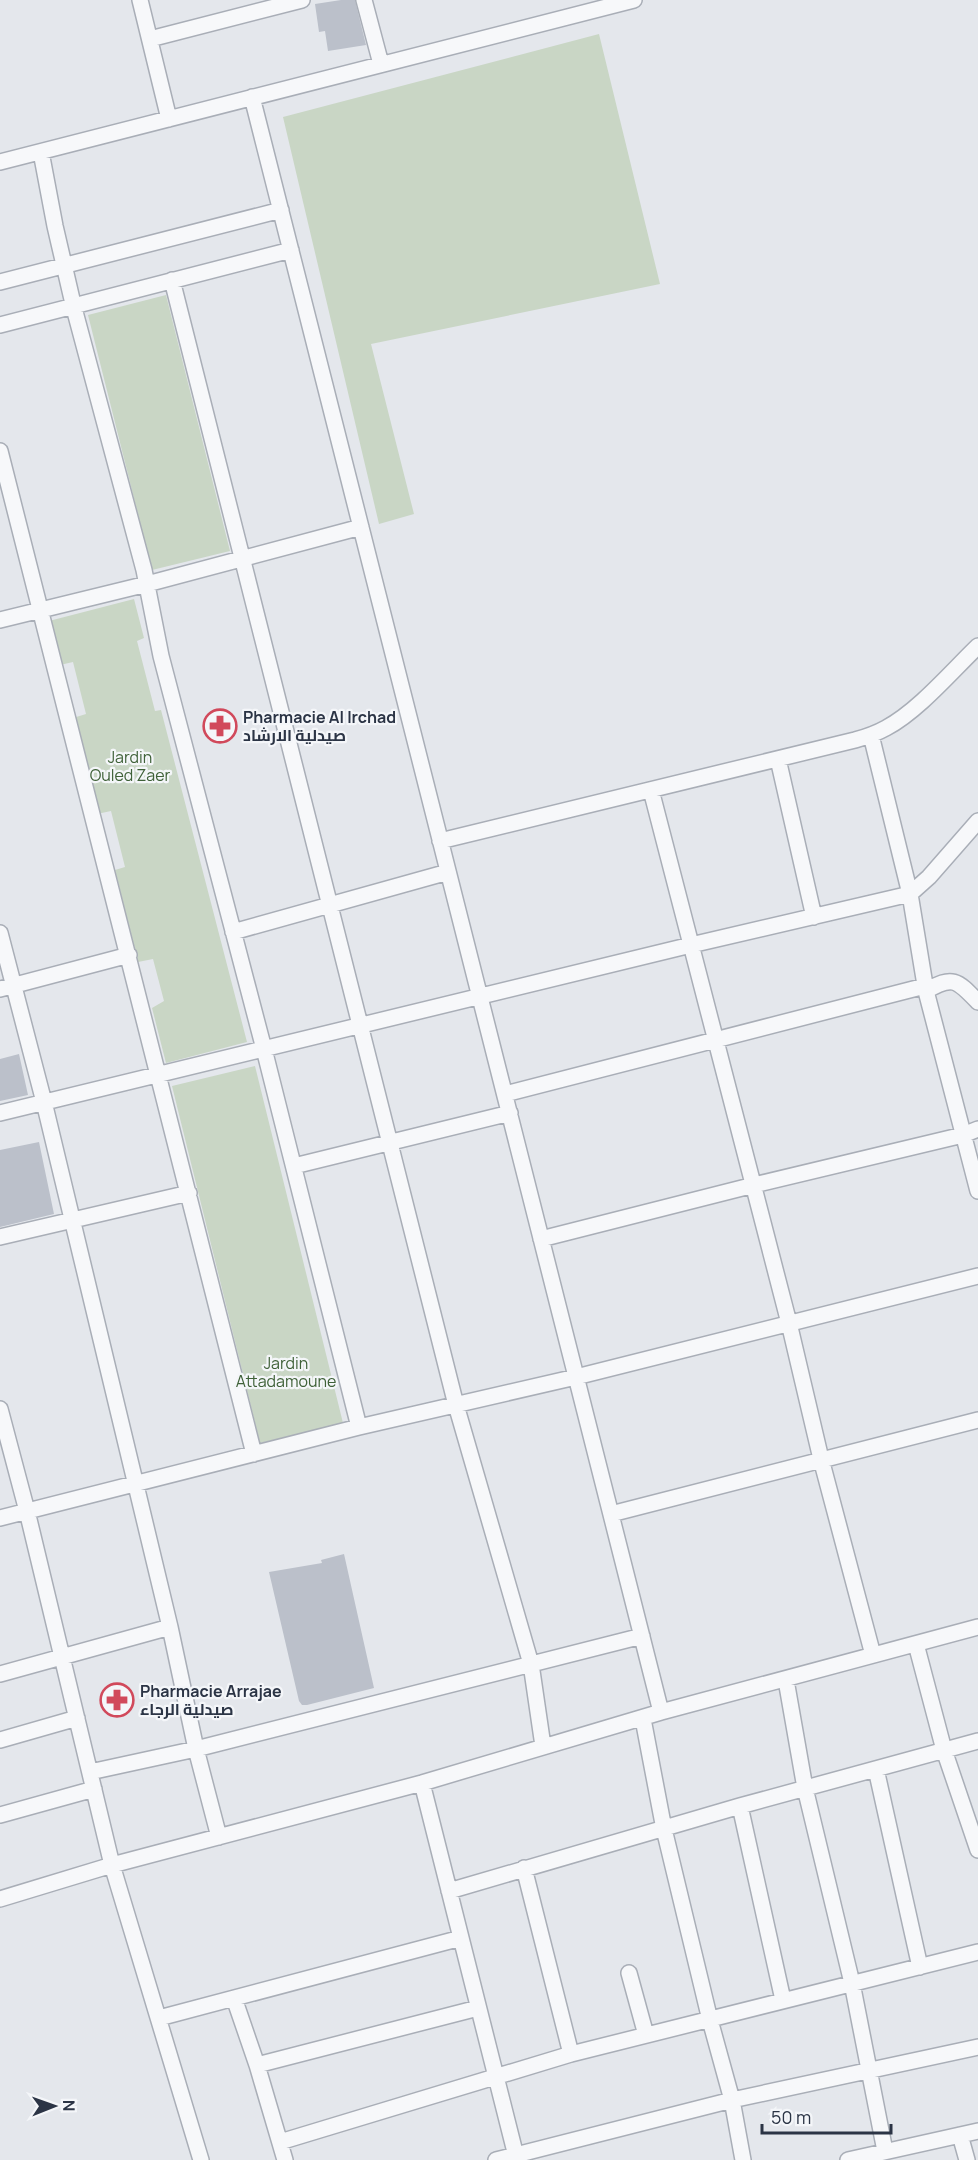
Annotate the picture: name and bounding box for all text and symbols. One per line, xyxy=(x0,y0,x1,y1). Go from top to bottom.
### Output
place label: Pharmacie Al Irchad صيدلية الارشاد xyxy=(243,706,396,746)
pharmacy icon: Pharmacie Al Irchad صيدلية الارشاد xyxy=(202,708,238,744)
park label: Jardin Ouled Zaer xyxy=(90,746,171,786)
park label: Jardin Attadamoune xyxy=(236,1352,336,1392)
place label: Pharmacie Arrajae صيدلية الرجاء xyxy=(140,1680,282,1720)
pharmacy icon: Pharmacie Arrajae صيدلية الرجاء xyxy=(99,1682,135,1718)
north arrow xyxy=(24,2076,84,2136)
scale bar xyxy=(762,2097,891,2135)
text: N xyxy=(58,2100,80,2112)
text: 50 m xyxy=(771,2105,811,2129)

